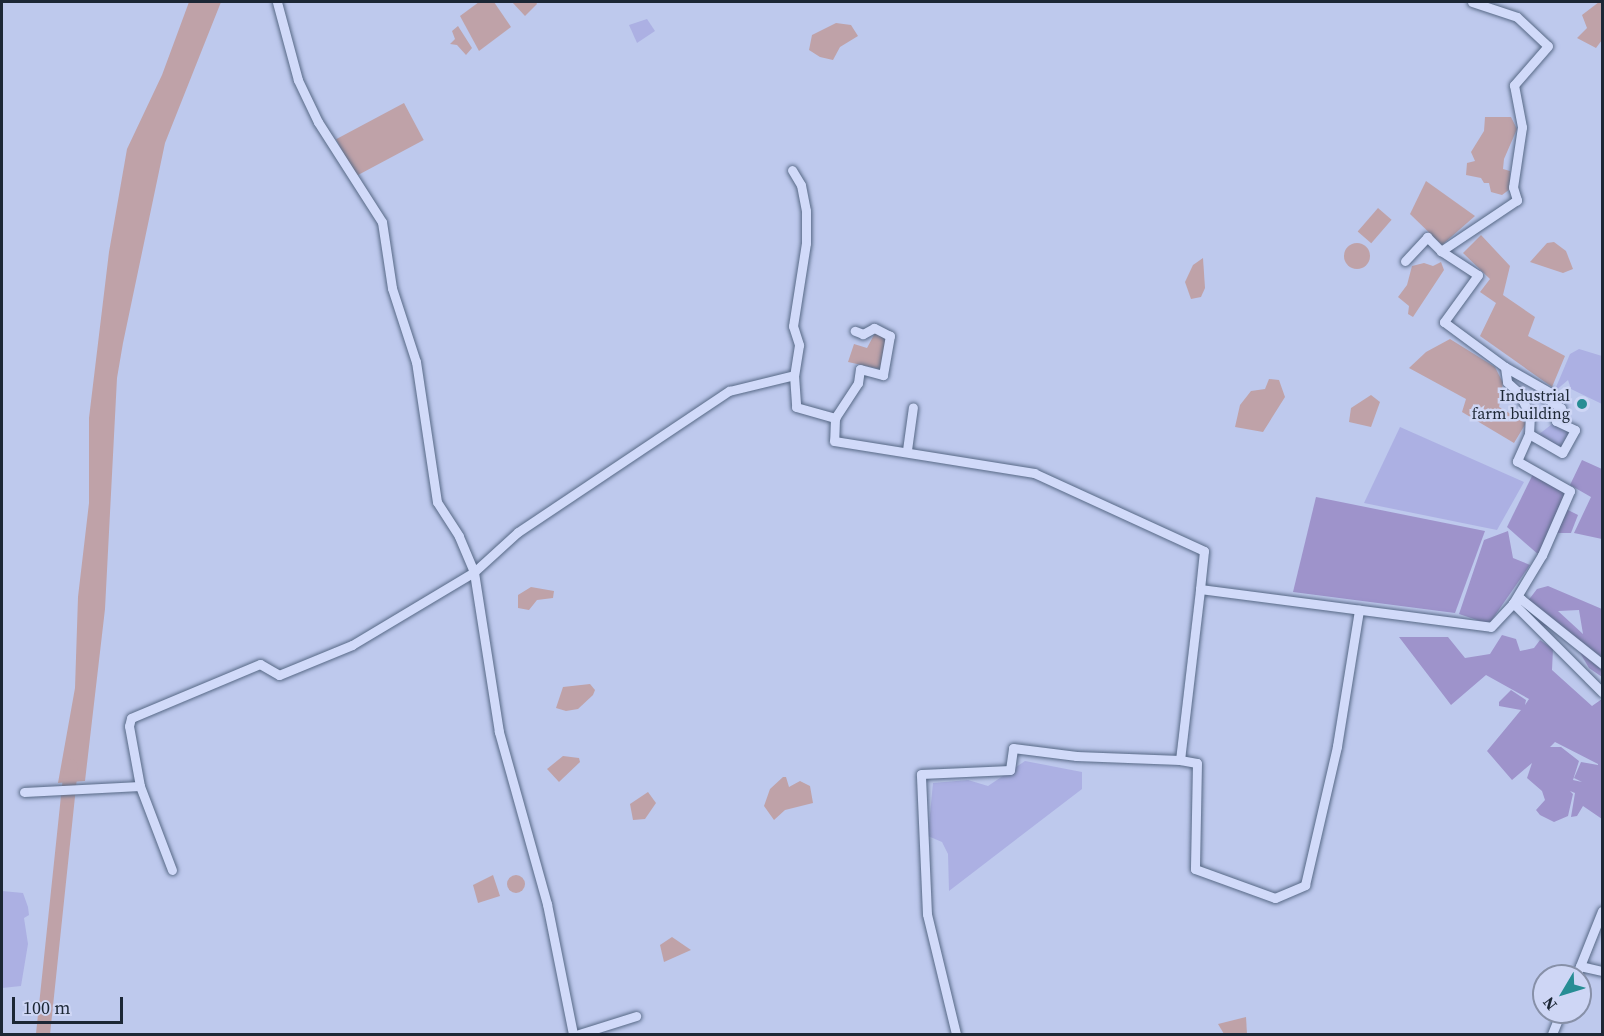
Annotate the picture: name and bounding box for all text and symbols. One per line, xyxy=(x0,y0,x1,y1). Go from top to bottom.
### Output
place label: Industrial farm building xyxy=(1472,385,1570,423)
marker: Industrial farm building xyxy=(1575,397,1589,411)
north arrow xyxy=(1532,964,1592,1024)
scale bar xyxy=(15,985,126,1023)
text: N xyxy=(1537,992,1562,1015)
text: 100 m xyxy=(23,995,70,1020)

